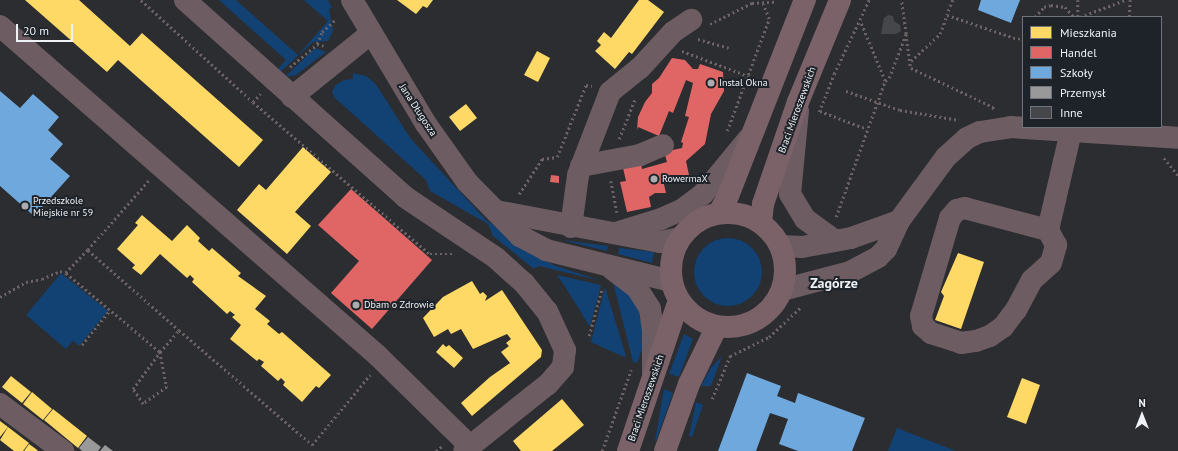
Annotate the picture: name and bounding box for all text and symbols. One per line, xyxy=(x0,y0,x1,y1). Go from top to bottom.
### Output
scale bar xyxy=(18,16,75,42)
legend xyxy=(1022,16,1162,128)
text: 20 m xyxy=(23,23,49,38)
text: Mieszkania xyxy=(1060,25,1117,40)
text: Handel xyxy=(1060,45,1097,60)
street label: Braci Mieroszewskich xyxy=(776,65,818,155)
text: Szkoły xyxy=(1060,65,1093,80)
place label: Instal Okna xyxy=(719,77,768,89)
marker: Instal Okna xyxy=(706,78,716,88)
street label: Jana Długosza xyxy=(397,81,439,139)
text: Przemysł xyxy=(1060,85,1106,100)
text: Inne xyxy=(1060,105,1083,120)
place label: RowermaX xyxy=(662,173,708,185)
marker: RowermaX xyxy=(649,174,659,184)
place label: Przedszkole Miejskie nr 59 xyxy=(33,194,93,218)
marker: Przedszkole Miejskie nr 59 xyxy=(20,201,30,211)
district label: Zagórze xyxy=(810,275,858,291)
place label: Dbam o Zdrowie xyxy=(364,299,434,311)
marker: Dbam o Zdrowie xyxy=(351,300,361,310)
street label: Braci Mieroszewskich xyxy=(626,353,666,443)
north arrow xyxy=(1122,395,1162,435)
text: N xyxy=(1138,396,1146,410)

